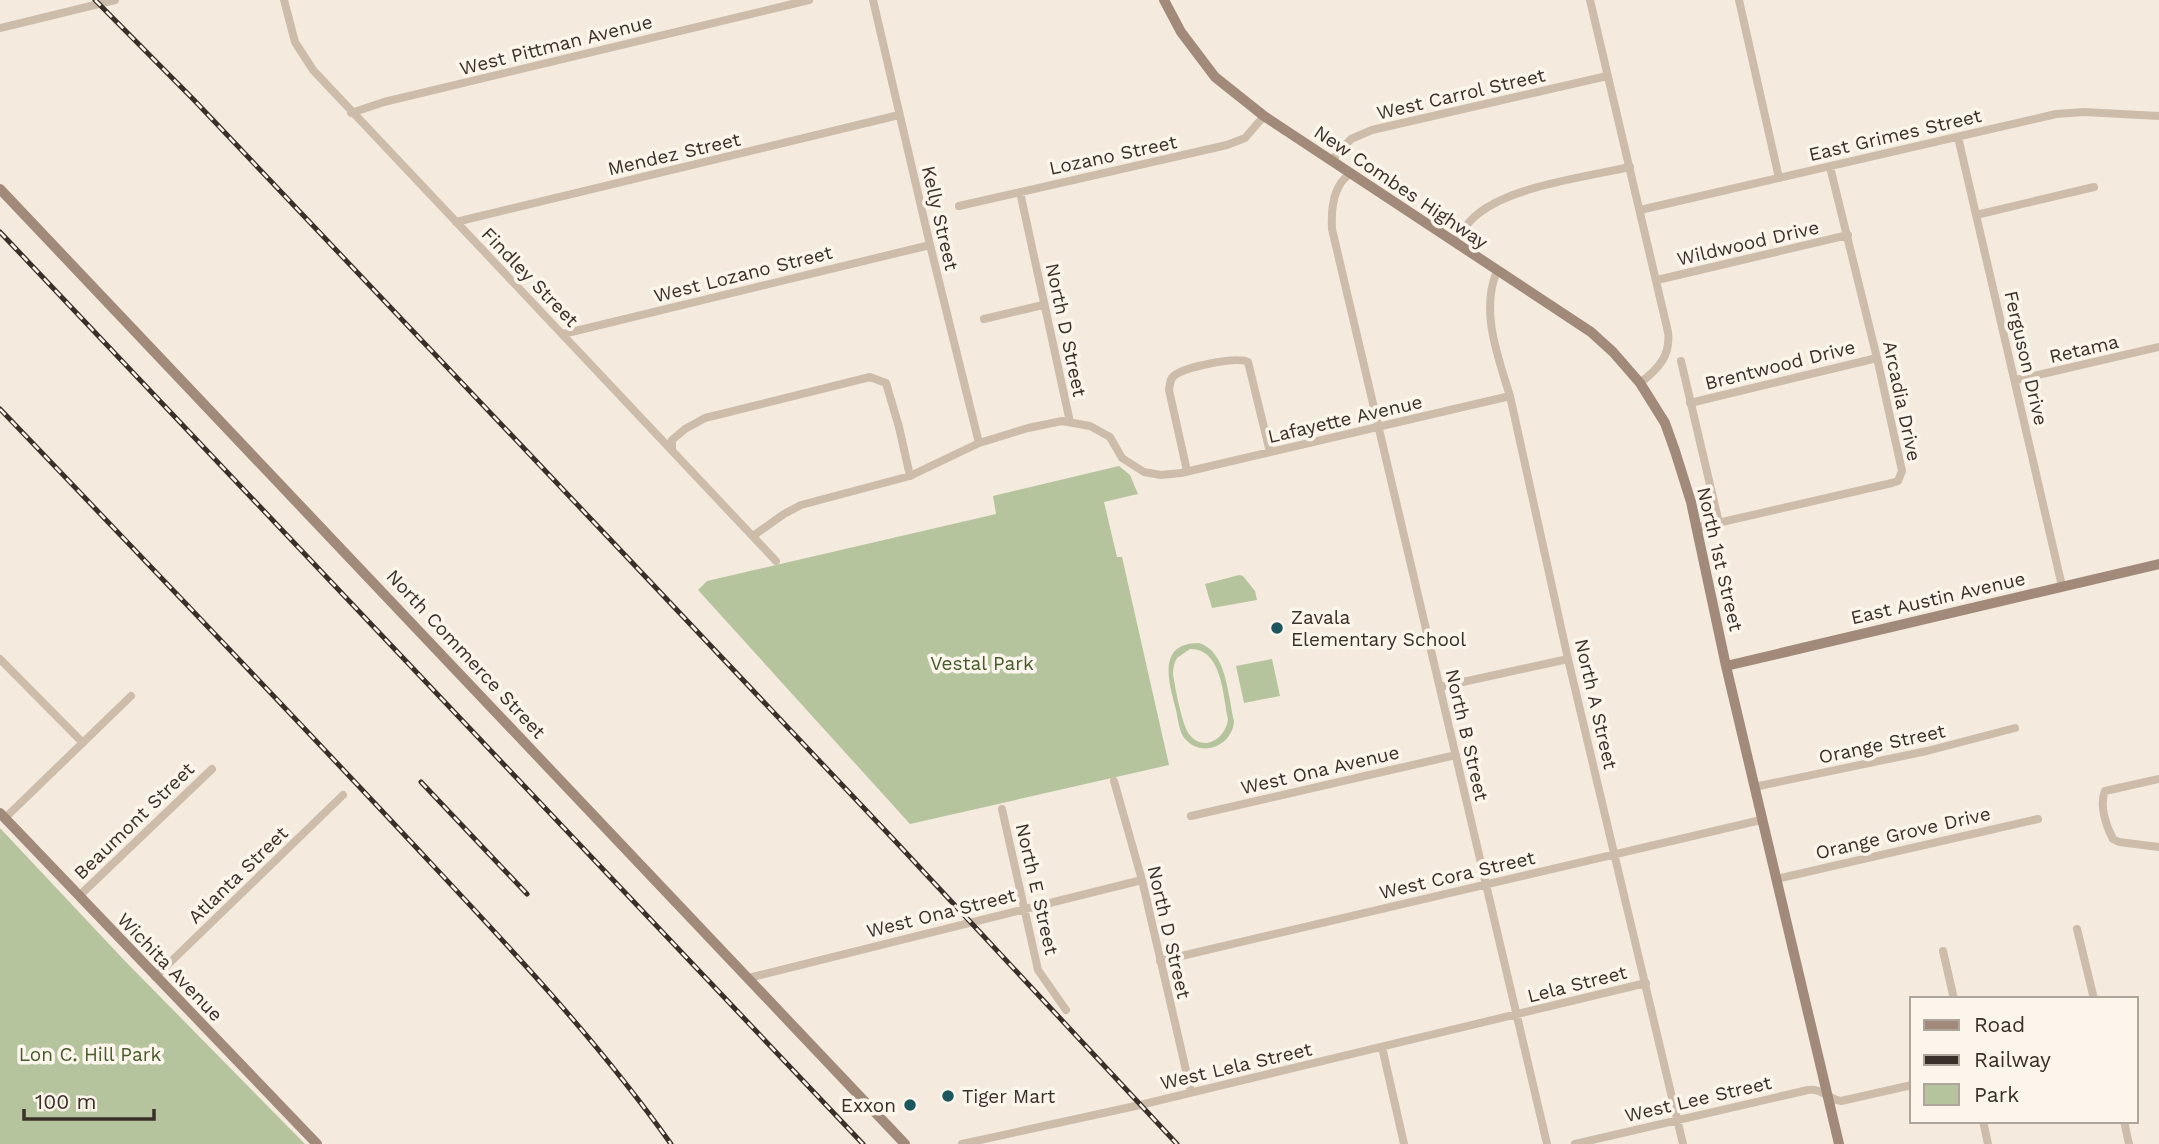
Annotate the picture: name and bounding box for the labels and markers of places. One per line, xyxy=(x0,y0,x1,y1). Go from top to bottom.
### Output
place label: Zavala Elementary School xyxy=(1291,606,1466,651)
marker: Zavala Elementary School xyxy=(1269,620,1285,636)
place label: Tiger Mart xyxy=(962,1085,1055,1108)
marker: Tiger Mart xyxy=(940,1088,956,1104)
place label: Exxon xyxy=(841,1094,896,1117)
marker: Exxon xyxy=(902,1097,918,1113)

